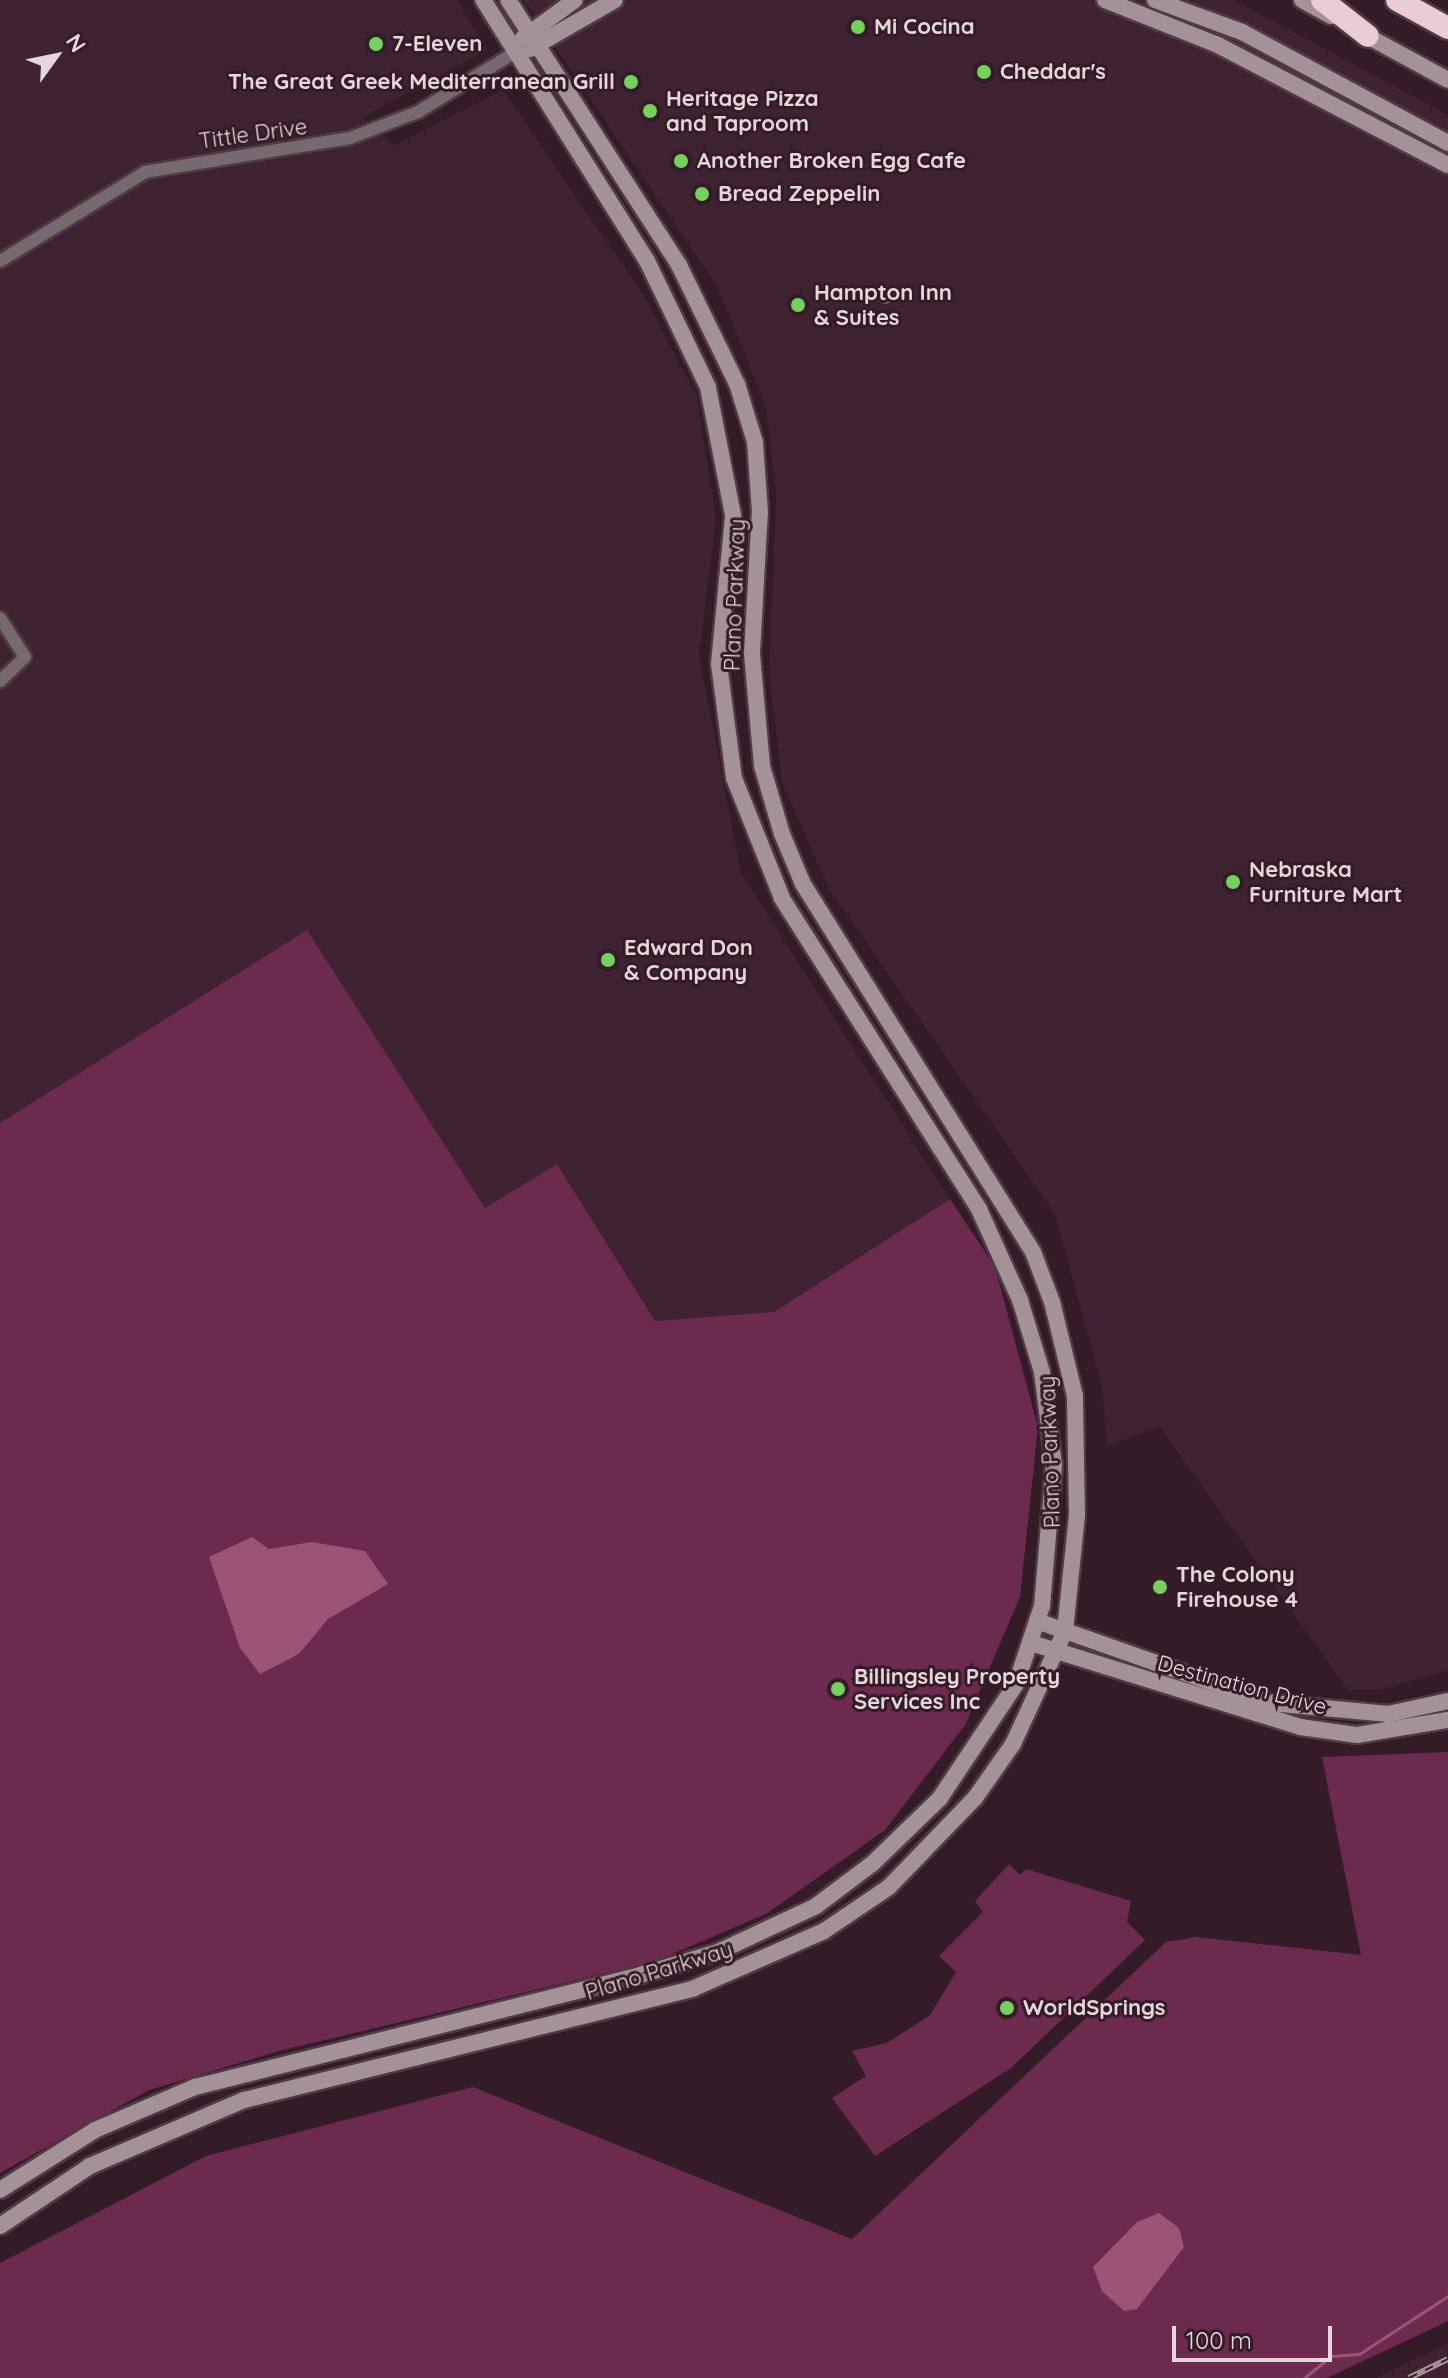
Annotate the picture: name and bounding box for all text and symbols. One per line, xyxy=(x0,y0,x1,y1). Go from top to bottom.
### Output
place label: Mi Cocina xyxy=(874,14,974,40)
north arrow xyxy=(16,16,96,96)
marker: Mi Cocina xyxy=(849,18,867,36)
text: N xyxy=(60,29,92,57)
place label: 7-Eleven xyxy=(392,31,482,57)
marker: 7-Eleven xyxy=(367,35,385,53)
place label: Cheddar's xyxy=(1000,59,1106,85)
marker: Cheddar's xyxy=(975,63,993,81)
place label: The Great Greek Mediterranean Grill xyxy=(228,69,615,95)
marker: The Great Greek Mediterranean Grill xyxy=(622,73,640,91)
place label: Heritage Pizza and Taproom xyxy=(666,85,819,136)
marker: Heritage Pizza and Taproom xyxy=(641,102,659,120)
street label: Tittle Drive xyxy=(197,113,309,155)
place label: Another Broken Egg Cafe xyxy=(697,148,966,174)
marker: Another Broken Egg Cafe xyxy=(672,152,690,170)
place label: Bread Zeppelin xyxy=(718,181,880,207)
marker: Bread Zeppelin xyxy=(693,185,711,203)
place label: Hampton Inn & Suites xyxy=(814,279,952,330)
marker: Hampton Inn & Suites xyxy=(789,296,807,314)
street label: Plano Parkway xyxy=(719,518,751,672)
place label: Nebraska Furniture Mart xyxy=(1249,856,1402,908)
marker: Nebraska Furniture Mart xyxy=(1224,873,1242,891)
place label: Edward Don & Company xyxy=(624,934,753,986)
marker: Edward Don & Company xyxy=(599,951,617,969)
street label: Plano Parkway xyxy=(1034,1375,1066,1529)
place label: The Colony Firehouse 4 xyxy=(1176,1561,1298,1612)
marker: The Colony Firehouse 4 xyxy=(1151,1578,1169,1596)
street label: Destination Drive xyxy=(1155,1650,1329,1720)
place label: Billingsley Property Services Inc xyxy=(854,1663,1060,1714)
marker: Billingsley Property Services Inc xyxy=(829,1680,847,1698)
street label: Plano Parkway xyxy=(582,1936,736,2006)
place label: WorldSprings xyxy=(1023,1995,1165,2021)
marker: WorldSprings xyxy=(998,1999,1016,2017)
scale bar xyxy=(1176,2310,1336,2360)
text: 100 m xyxy=(1186,2325,1252,2355)

